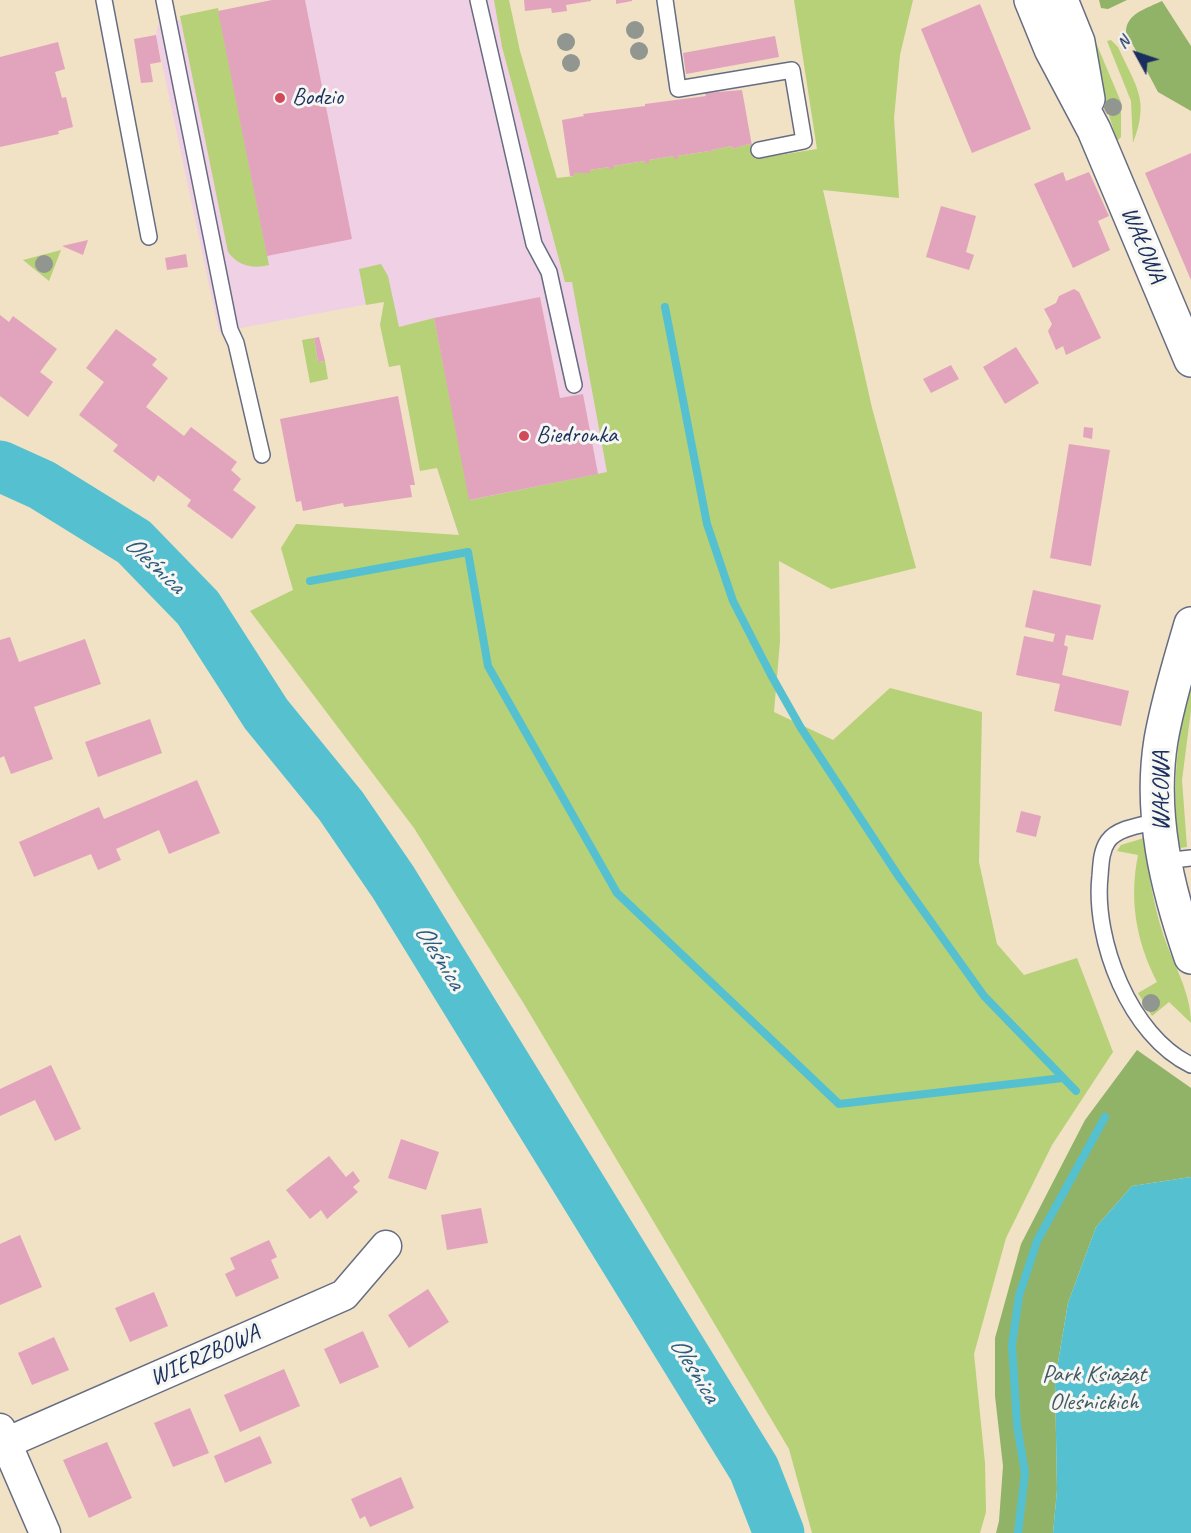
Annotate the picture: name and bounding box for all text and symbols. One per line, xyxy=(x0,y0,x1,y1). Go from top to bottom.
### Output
north arrow xyxy=(1107,24,1167,84)
text: N xyxy=(1112,32,1134,53)
place label: Bodzio xyxy=(292,84,343,112)
marker: Bodzio xyxy=(273,91,287,105)
street label: WAŁOWA xyxy=(1114,203,1172,287)
place label: Biedronka xyxy=(536,422,618,450)
marker: Biedronka xyxy=(517,429,531,443)
water label: Oleśnica xyxy=(117,529,191,601)
street label: WAŁOWA xyxy=(1148,751,1176,831)
water label: Oleśnica xyxy=(407,919,471,995)
street label: WIERZBOWA xyxy=(146,1319,264,1393)
water label: Oleśnica xyxy=(662,1332,726,1408)
park label: Park Książąt Oleśnickich xyxy=(1042,1361,1146,1417)

